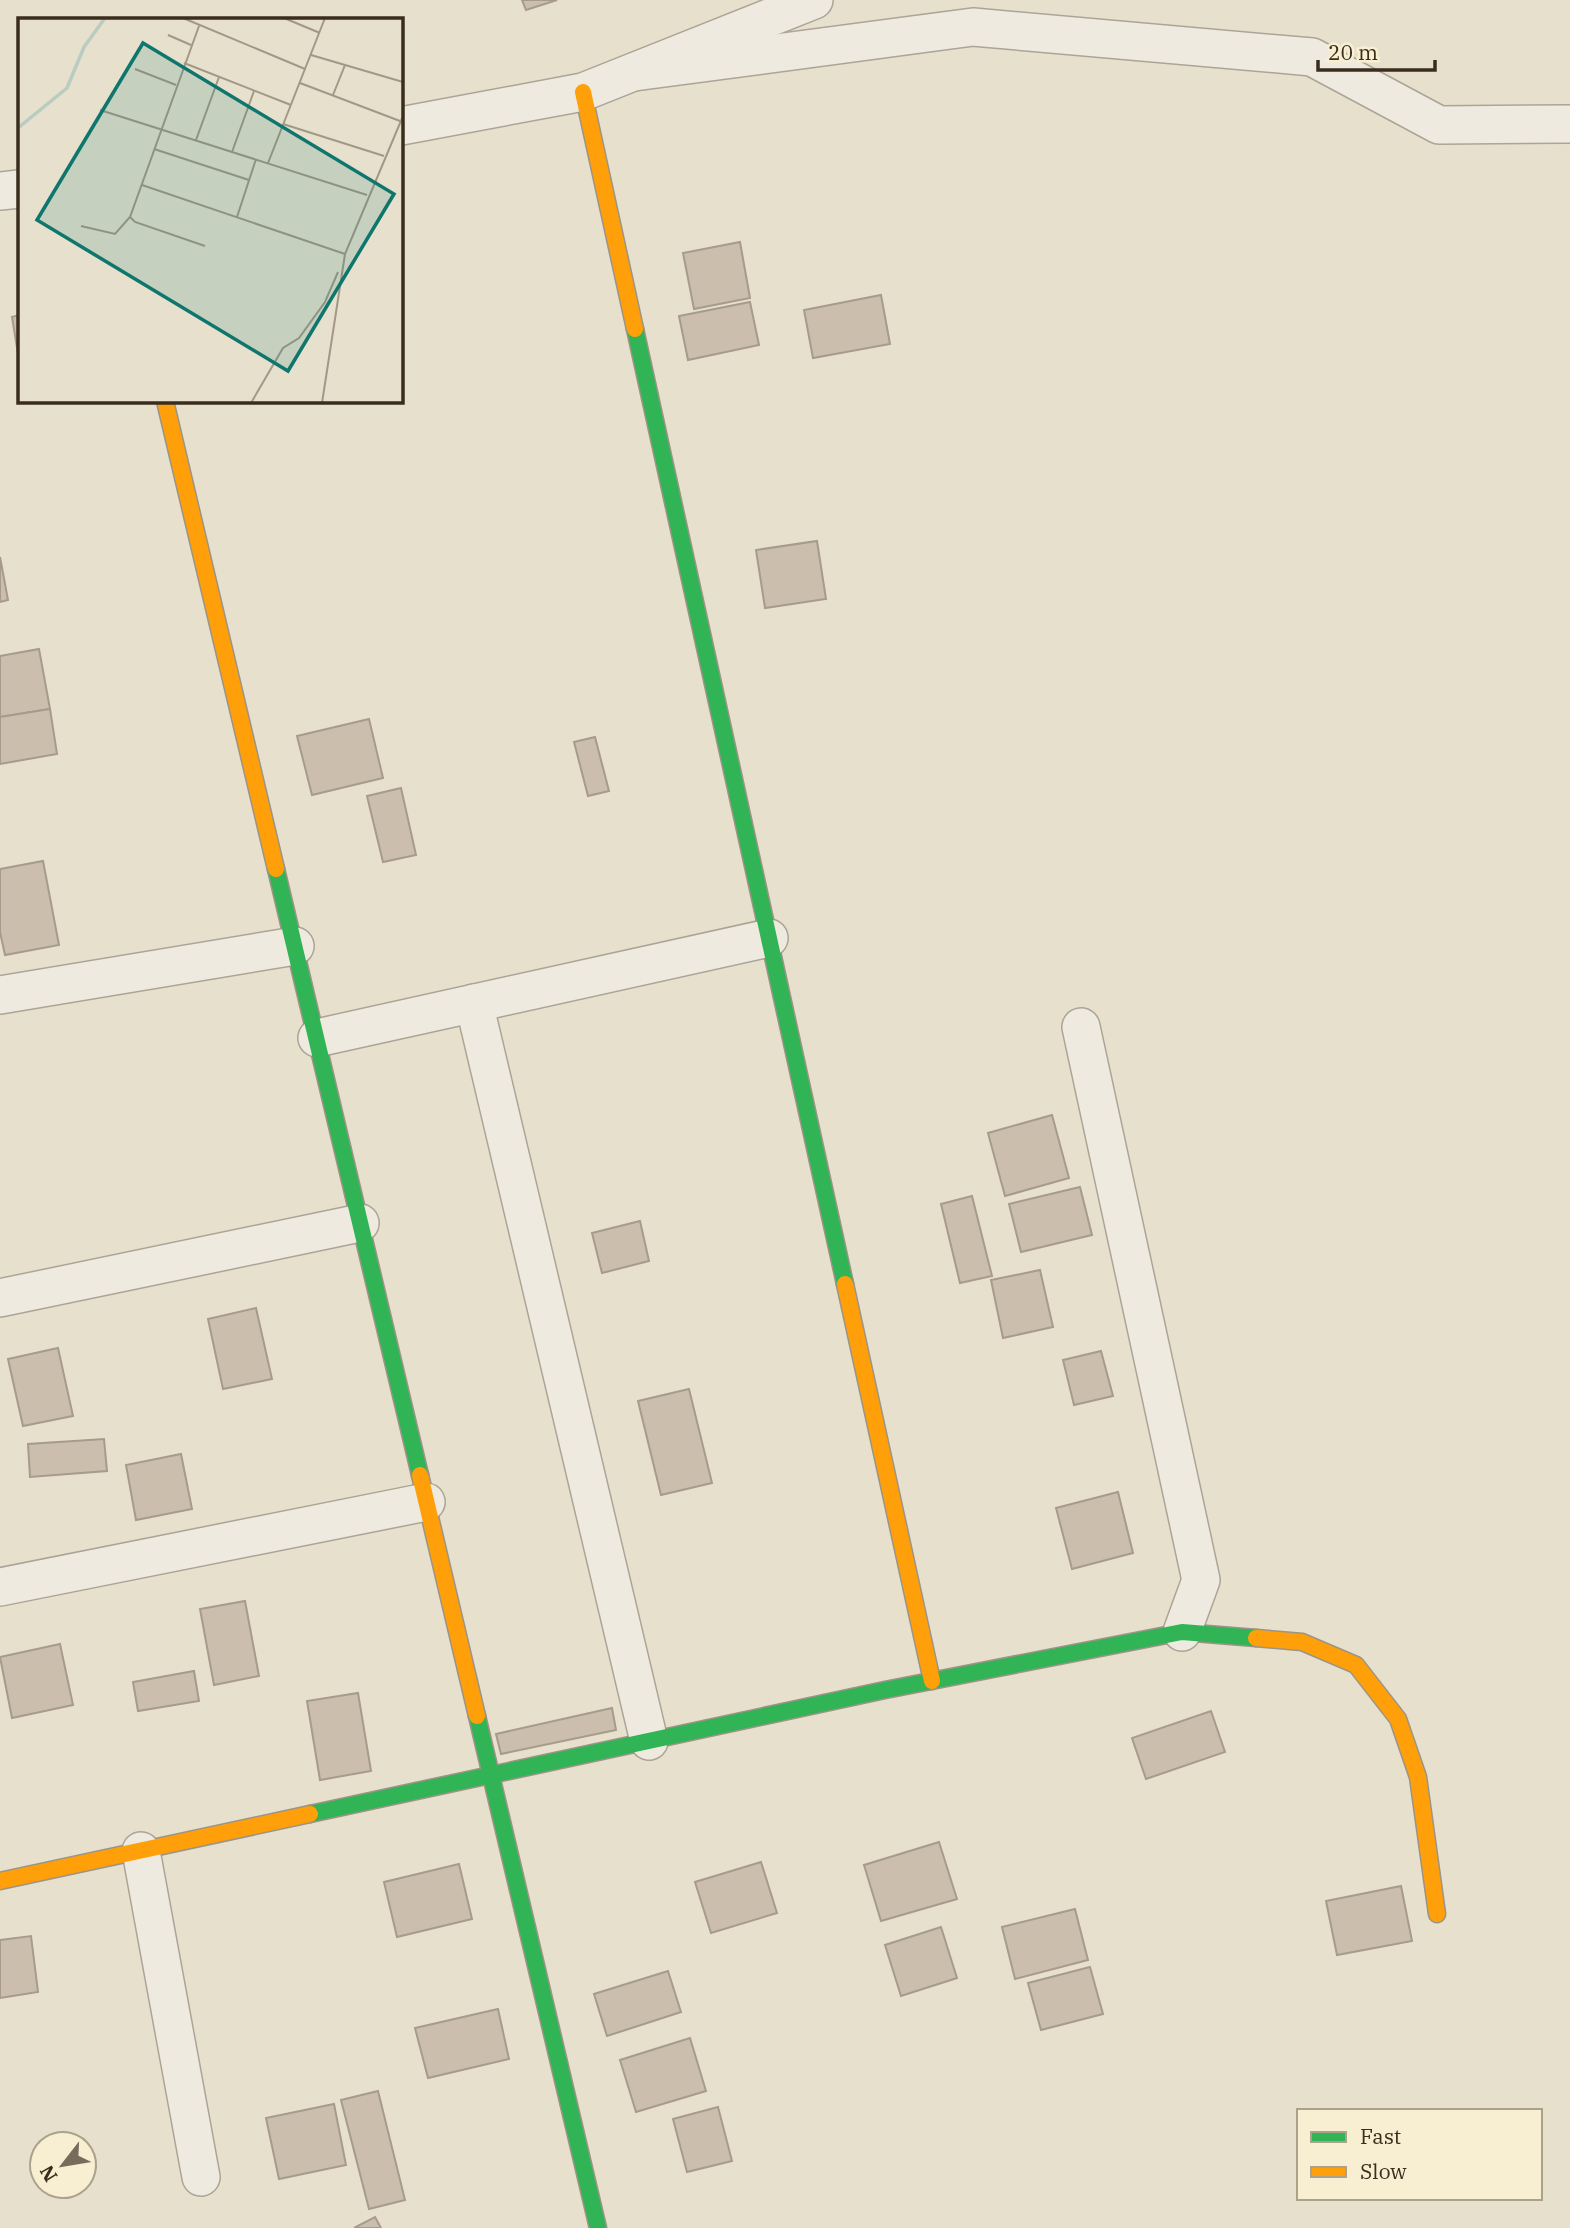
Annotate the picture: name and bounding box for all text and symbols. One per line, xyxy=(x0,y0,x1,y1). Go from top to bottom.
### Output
inset map xyxy=(18,18,402,402)
scale bar xyxy=(1318,28,1435,72)
text: 20 m xyxy=(1328,38,1378,66)
legend xyxy=(1297,2109,1542,2200)
text: Fast xyxy=(1360,2122,1401,2150)
north arrow xyxy=(28,2130,98,2200)
text: Slow xyxy=(1360,2157,1407,2185)
text: N xyxy=(34,2161,63,2186)

